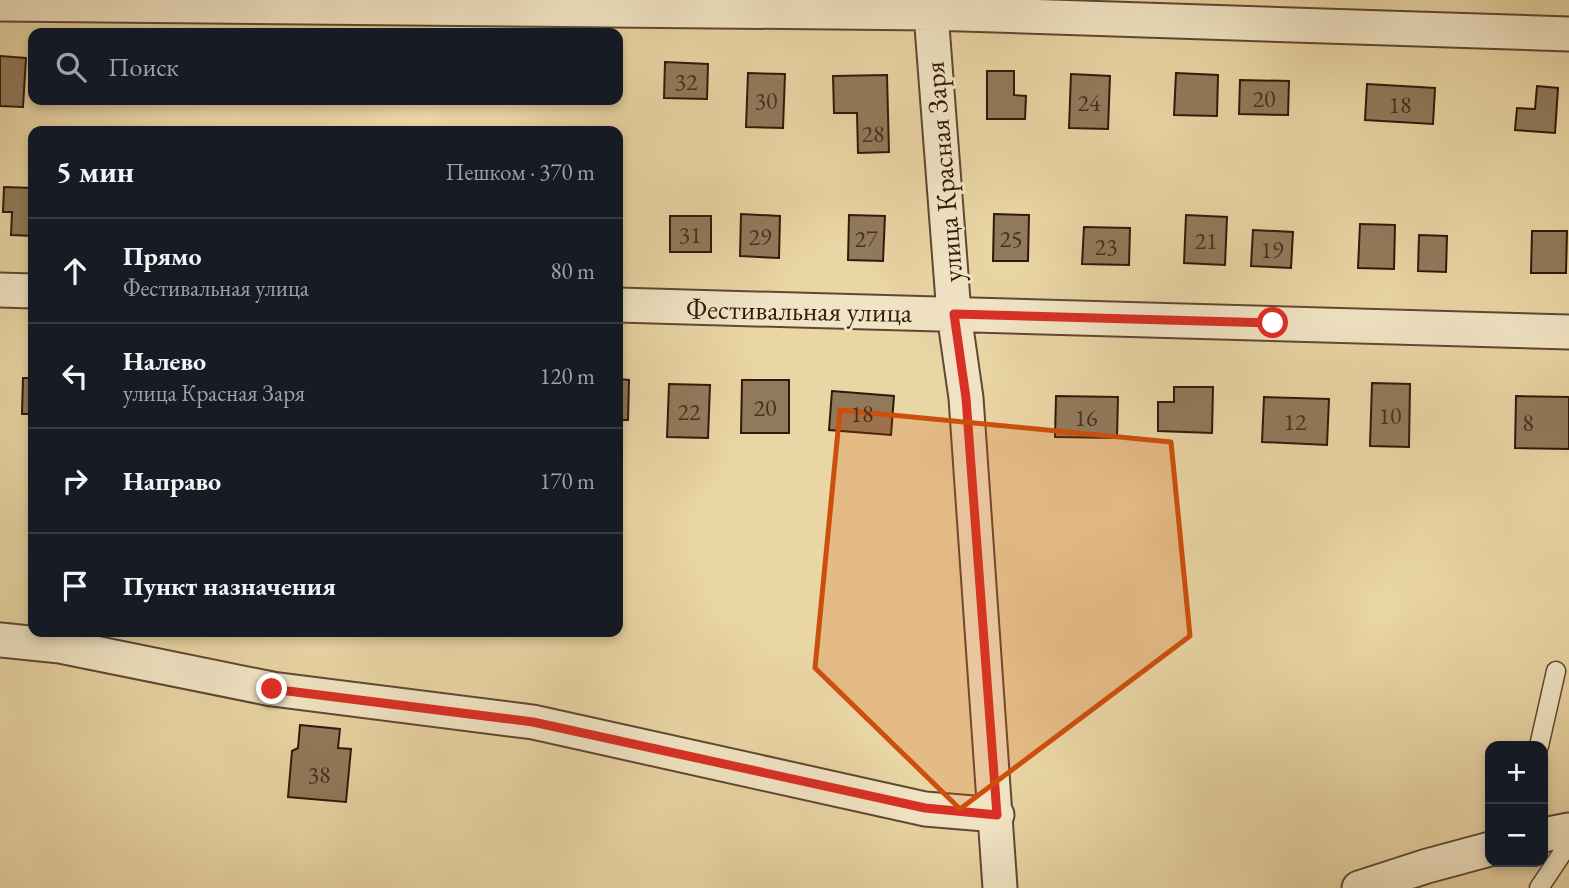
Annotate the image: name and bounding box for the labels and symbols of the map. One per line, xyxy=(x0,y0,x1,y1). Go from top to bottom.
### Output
street label: улица Красная Заря xyxy=(915,60,971,284)
house number: 32 xyxy=(674,66,698,97)
house number: 20 xyxy=(1252,83,1276,114)
house number: 30 xyxy=(754,85,778,116)
house number: 24 xyxy=(1077,87,1101,118)
house number: 18 xyxy=(1388,89,1412,120)
house number: 28 xyxy=(861,118,885,149)
house number: 31 xyxy=(678,219,702,250)
house number: 29 xyxy=(748,221,772,252)
house number: 27 xyxy=(854,223,878,254)
house number: 25 xyxy=(999,223,1023,254)
house number: 21 xyxy=(1194,225,1218,256)
house number: 23 xyxy=(1094,231,1118,262)
house number: 19 xyxy=(1260,234,1284,265)
street label: Фестивальная улица xyxy=(686,290,913,330)
route start xyxy=(1257,307,1288,338)
house number: 20 xyxy=(753,392,777,423)
house number: 22 xyxy=(677,396,701,427)
house number: 18 xyxy=(850,398,874,429)
house number: 10 xyxy=(1378,400,1402,431)
house number: 16 xyxy=(1074,402,1098,433)
house number: 12 xyxy=(1283,406,1307,437)
house number: 8 xyxy=(1522,407,1534,438)
route end xyxy=(256,673,287,704)
house number: 38 xyxy=(307,759,331,790)

